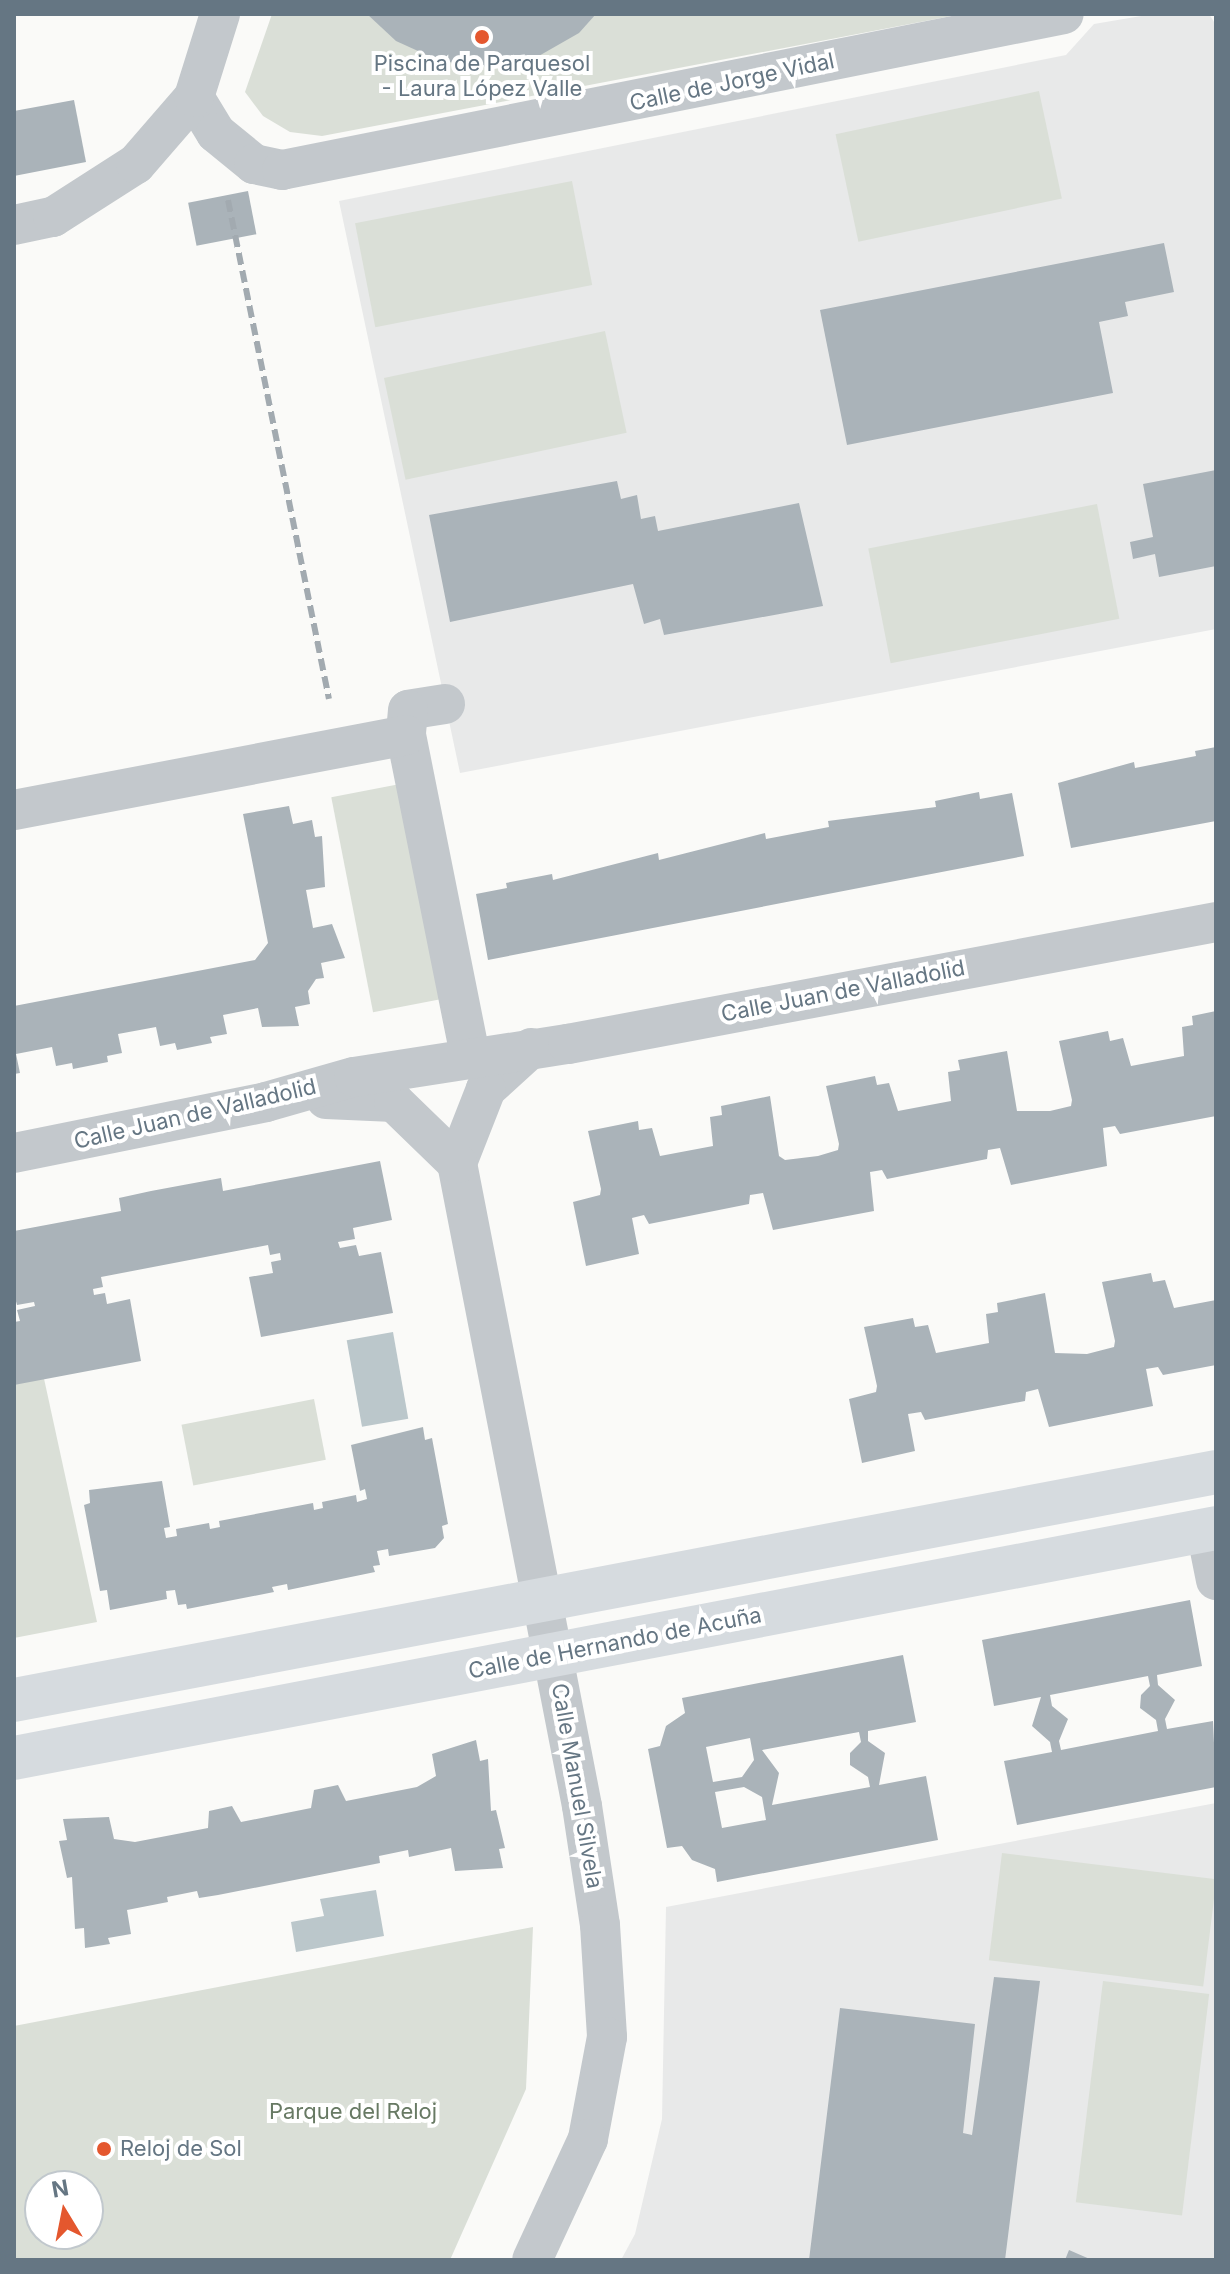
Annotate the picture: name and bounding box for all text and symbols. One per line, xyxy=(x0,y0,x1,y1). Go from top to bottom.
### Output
marker: Piscina de Parquesol - Laura López Valle xyxy=(473,28,491,46)
street label: Calle de Jorge Vidal xyxy=(627,47,837,117)
place label: Piscina de Parquesol - Laura López Valle xyxy=(374,50,590,102)
street label: Calle Juan de Valladolid xyxy=(719,954,967,1028)
street label: Calle Juan de Valladolid xyxy=(71,1073,319,1155)
street label: Calle de Hernando de Acuña xyxy=(466,1602,764,1684)
street label: Calle Manuel Silvela xyxy=(546,1681,608,1891)
park label: Parque del Reloj xyxy=(269,2099,437,2125)
place label: Reloj de Sol xyxy=(120,2136,242,2162)
marker: Reloj de Sol xyxy=(95,2140,113,2158)
north arrow xyxy=(24,2170,104,2250)
text: N xyxy=(50,2174,71,2203)

